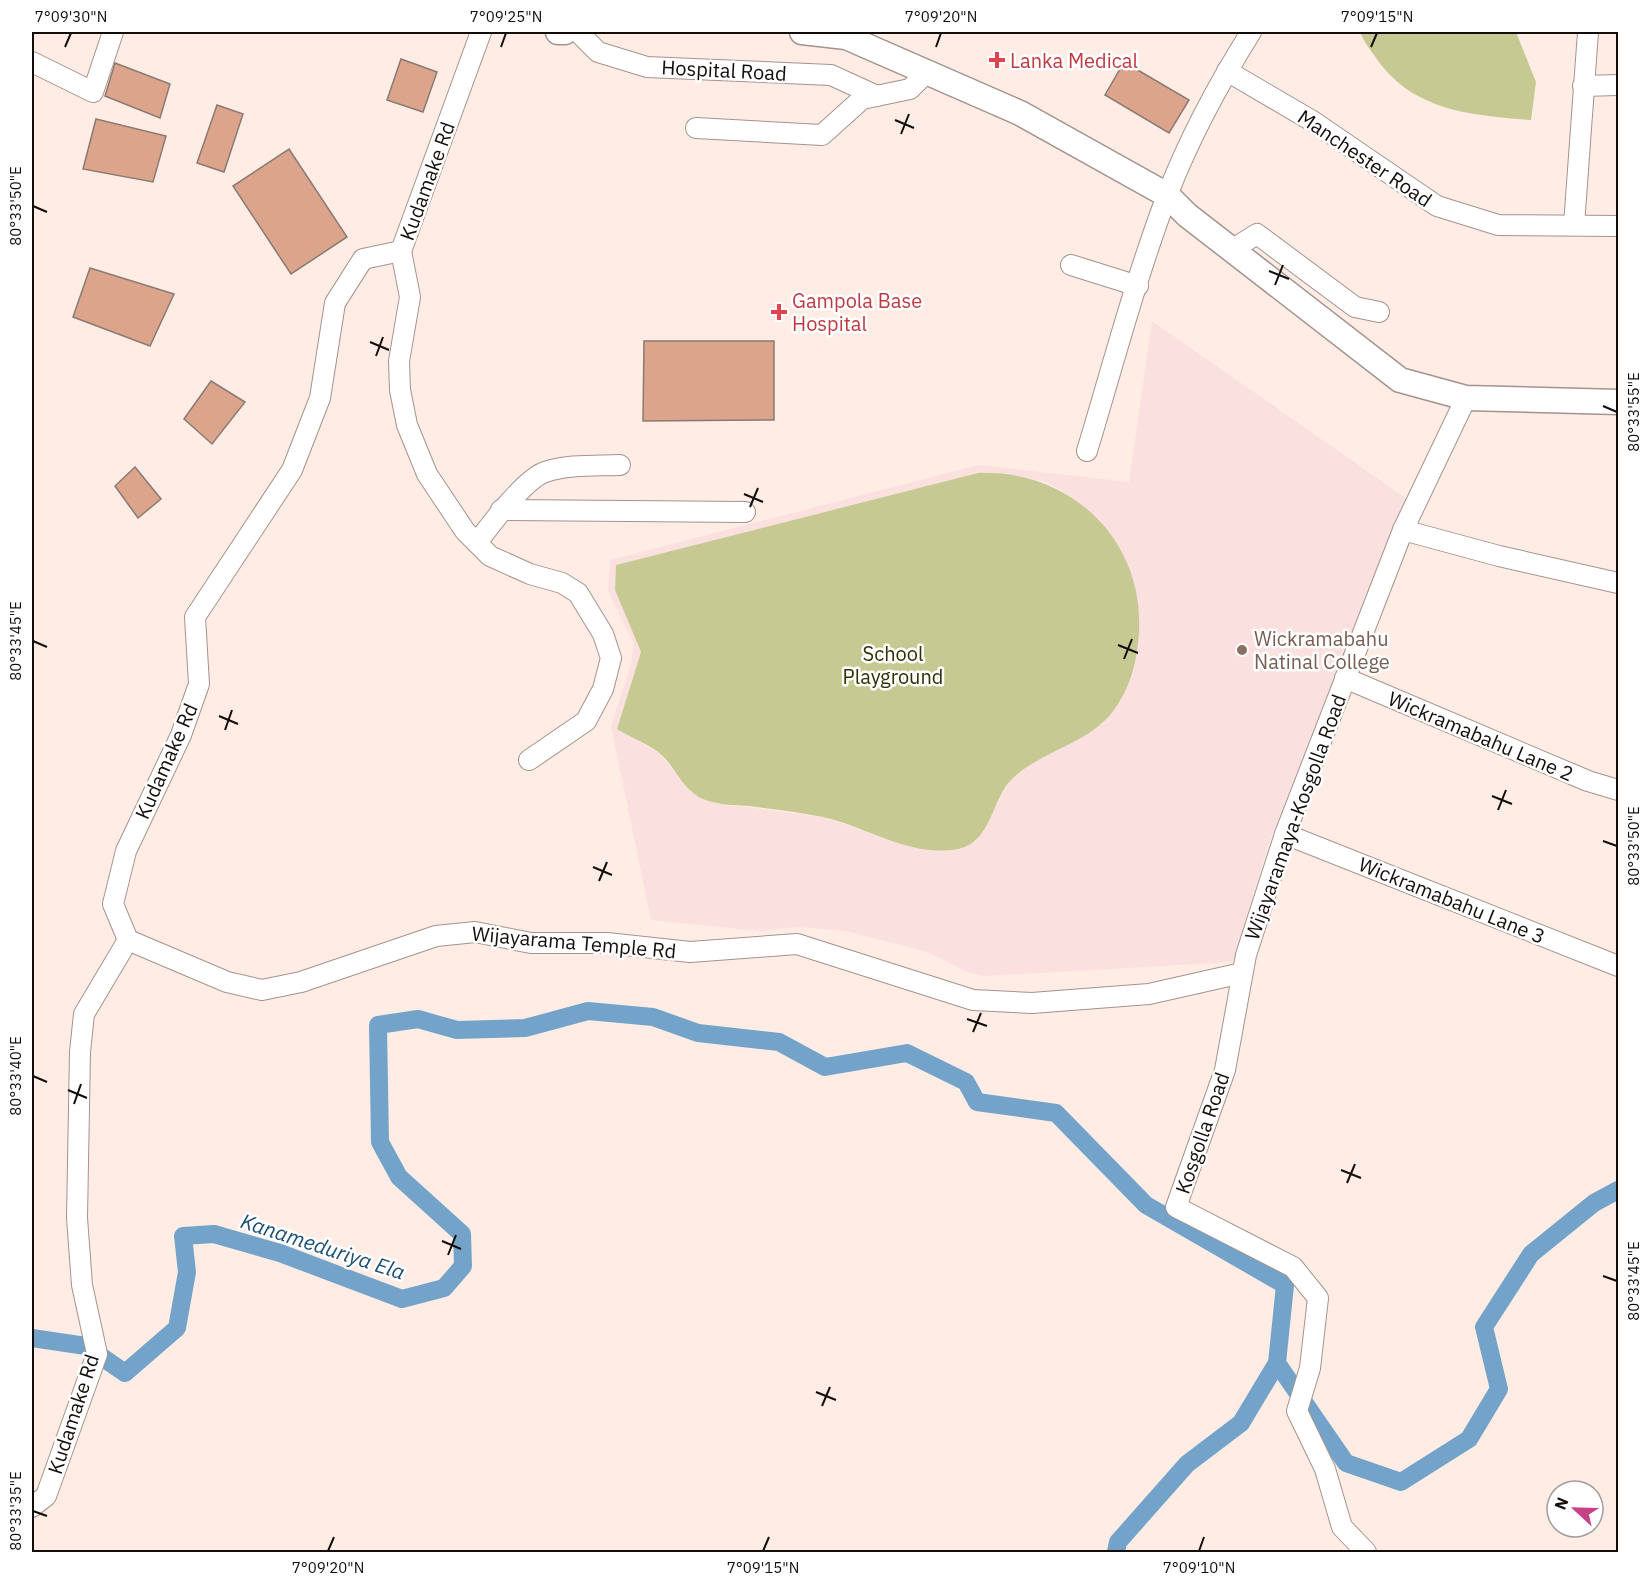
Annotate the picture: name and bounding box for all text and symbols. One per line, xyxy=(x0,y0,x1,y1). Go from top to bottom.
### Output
text: 7°09'30"N xyxy=(35,7,107,26)
text: 7°09'25"N xyxy=(470,7,542,26)
text: 7°09'20"N xyxy=(905,7,977,26)
text: 7°09'15"N xyxy=(1341,7,1413,26)
place label: Lanka Medical xyxy=(1010,47,1138,74)
marker: Lanka Medical xyxy=(988,51,1006,69)
street label: Hospital Road xyxy=(661,53,787,87)
street label: Manchester Road xyxy=(1293,103,1437,213)
street label: Kudamake Rd xyxy=(393,118,461,244)
text: 80°33'50"E xyxy=(6,166,25,246)
place label: Gampola Base Hospital xyxy=(792,287,922,337)
marker: Gampola Base Hospital xyxy=(770,303,788,321)
text: 80°33'55"E xyxy=(1624,372,1643,452)
text: 80°33'45"E xyxy=(6,601,25,681)
place label: Wickramabahu Natinal College xyxy=(1254,625,1390,675)
park label: School Playground xyxy=(843,640,943,690)
marker: Wickramabahu Natinal College xyxy=(1235,643,1249,657)
street label: Wickramabahu Lane 2 xyxy=(1384,685,1578,787)
street label: Wijayaramaya-Kosgolla Road xyxy=(1238,690,1352,944)
street label: Kudamake Rd xyxy=(128,699,204,823)
text: 80°33'50"E xyxy=(1624,806,1643,886)
street label: Wickramabahu Lane 3 xyxy=(1355,850,1549,950)
street label: Wijayarama Temple Rd xyxy=(471,920,677,964)
text: 80°33'40"E xyxy=(6,1036,25,1116)
street label: Kosgolla Road xyxy=(1169,1069,1235,1197)
water label: Kanameduriya Ela xyxy=(237,1206,409,1286)
text: 80°33'45"E xyxy=(1624,1241,1643,1321)
street label: Kudamake Rd xyxy=(41,1351,105,1477)
text: 80°33'35"E xyxy=(6,1471,25,1551)
north arrow xyxy=(1545,1479,1605,1539)
text: N xyxy=(1550,1494,1573,1513)
text: 7°09'20"N xyxy=(292,1558,364,1577)
text: 7°09'15"N xyxy=(727,1558,799,1577)
text: 7°09'10"N xyxy=(1163,1558,1235,1577)

